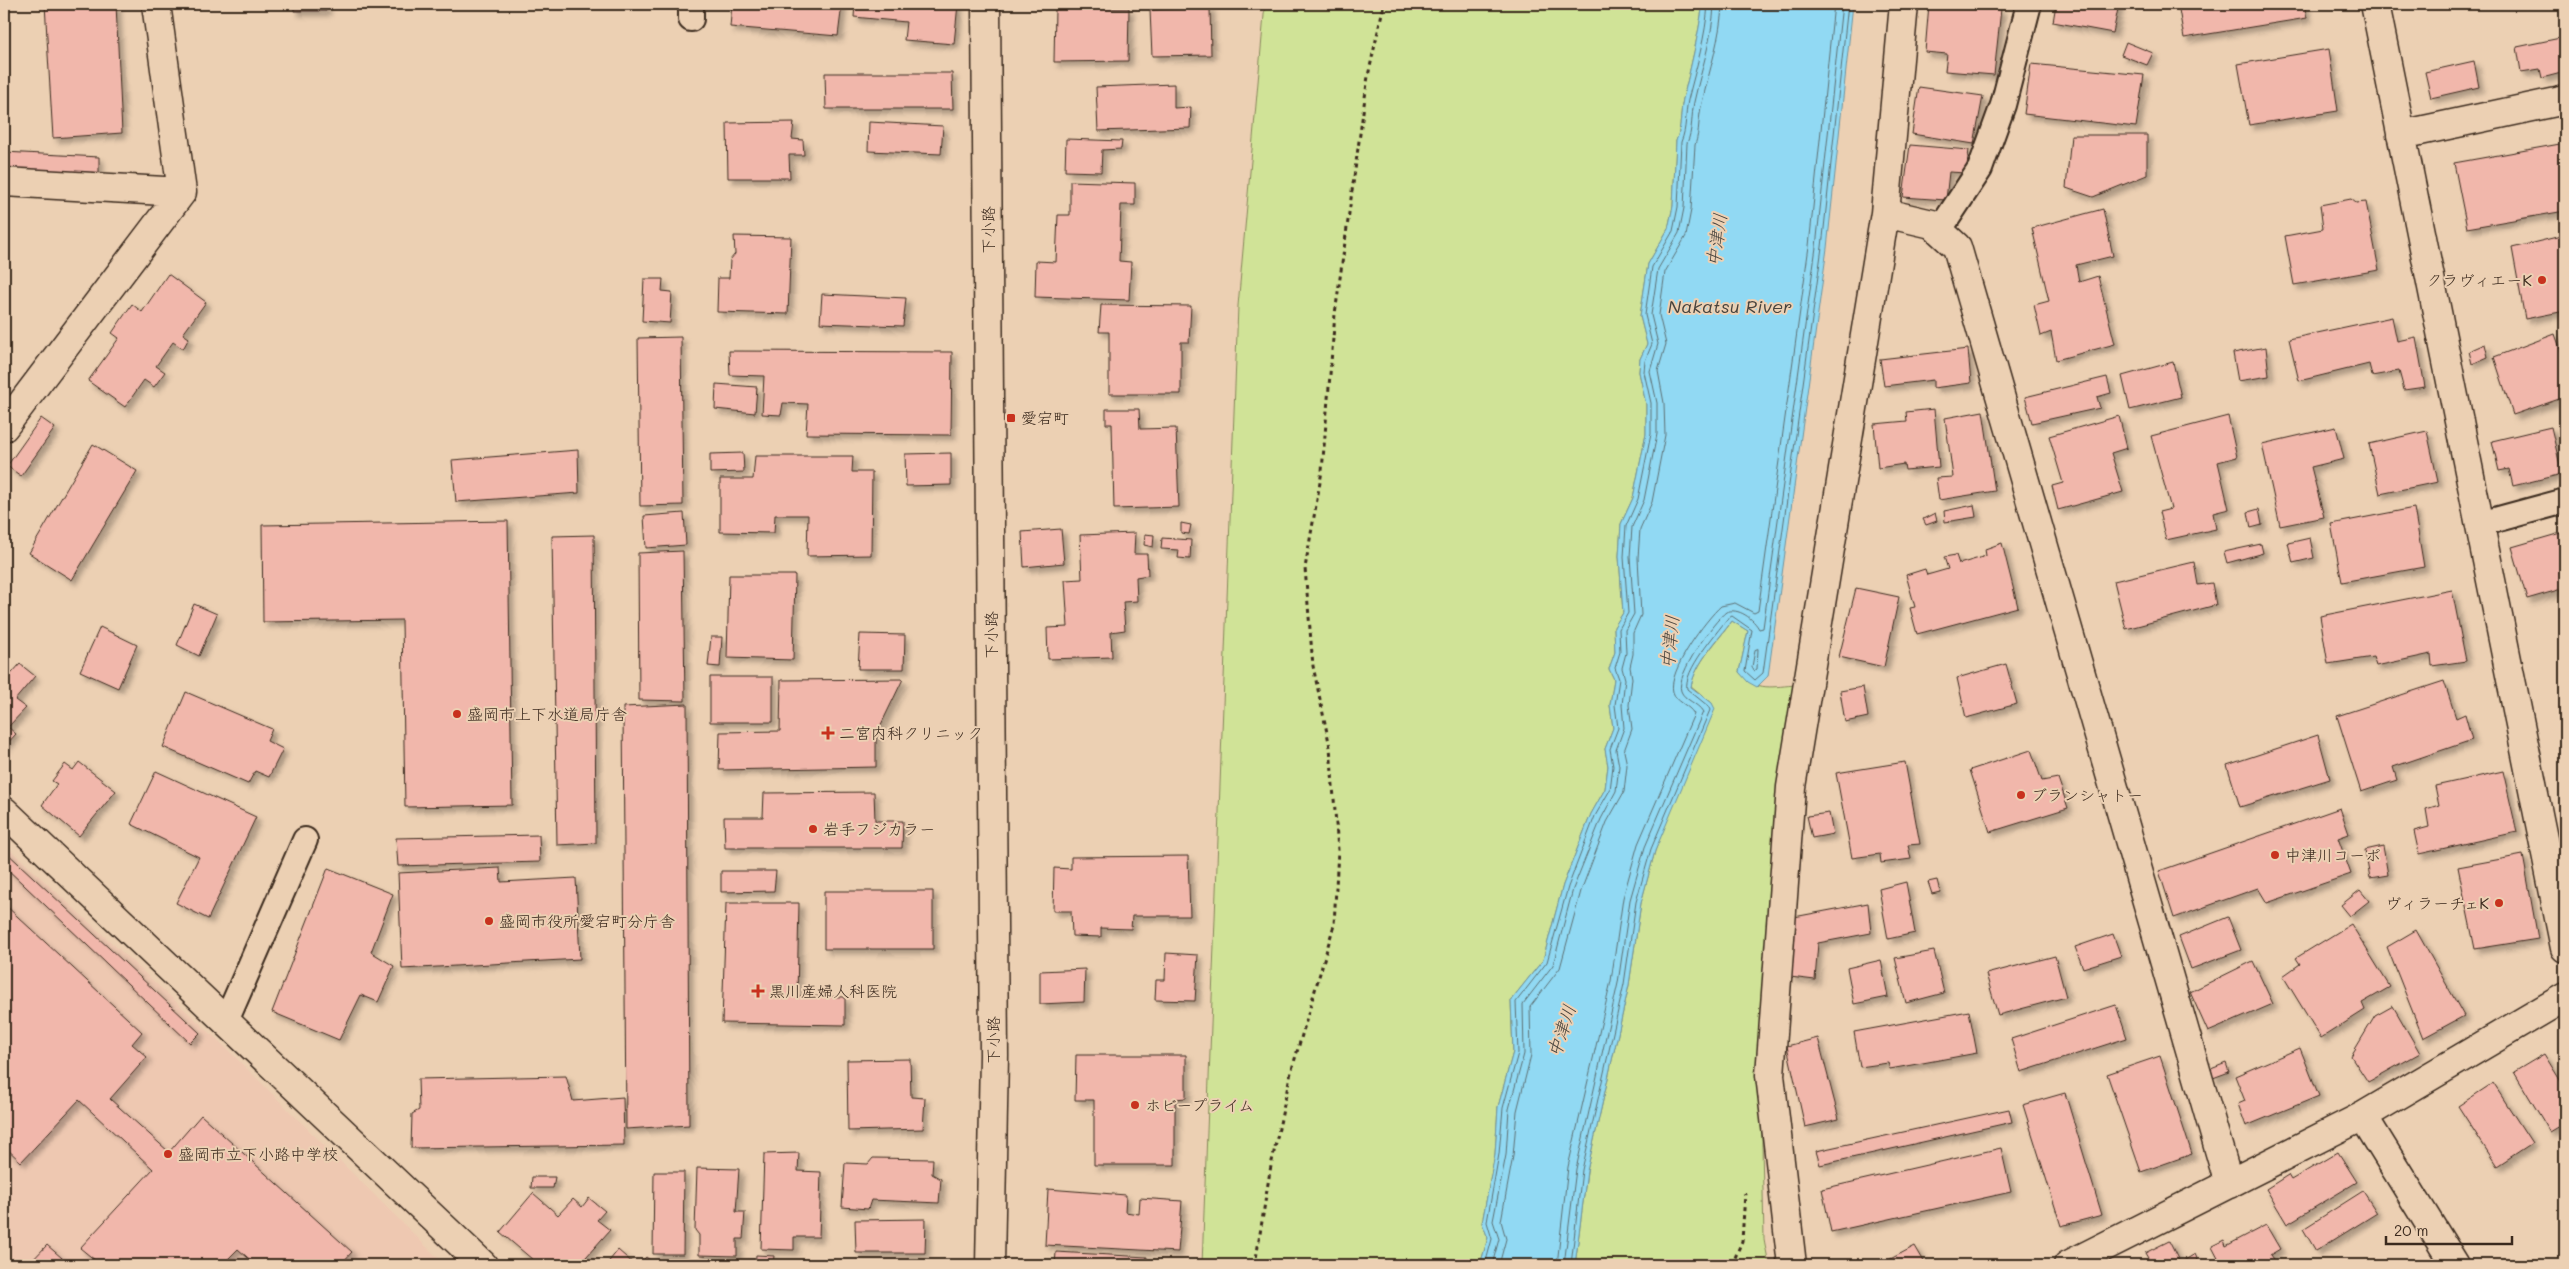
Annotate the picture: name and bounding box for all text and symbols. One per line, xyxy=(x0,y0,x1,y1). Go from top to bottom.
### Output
street label: 下小路 xyxy=(977,206,998,254)
water label: 中津川 xyxy=(1700,211,1732,268)
place label: クラヴィエーK xyxy=(2426,269,2532,290)
marker: クラヴィエーK xyxy=(2536,274,2548,286)
water label: Nakatsu River xyxy=(1668,294,1792,318)
place label: 愛宕町 xyxy=(1021,407,1069,428)
marker: 愛宕町 xyxy=(1005,412,1017,424)
street label: 下小路 xyxy=(980,611,1001,659)
water label: 中津川 xyxy=(1654,614,1684,670)
place label: 盛岡市上下水道局庁舎 xyxy=(467,703,627,724)
marker: 盛岡市上下水道局庁舎 xyxy=(451,708,463,720)
place label: 二宮内科クリニック xyxy=(839,722,983,743)
marker: 二宮内科クリニック xyxy=(821,726,835,740)
place label: ブランシャトー xyxy=(2031,784,2143,805)
marker: ブランシャトー xyxy=(2015,789,2027,801)
place label: 岩手フジカラー xyxy=(823,818,935,839)
marker: 岩手フジカラー xyxy=(807,823,819,835)
place label: 中津川コーポ xyxy=(2285,844,2381,865)
marker: 中津川コーポ xyxy=(2269,849,2281,861)
place label: ヴィラーチェK xyxy=(2385,892,2489,913)
marker: ヴィラーチェK xyxy=(2493,897,2505,909)
place label: 盛岡市役所愛宕町分庁舎 xyxy=(499,910,675,931)
marker: 盛岡市役所愛宕町分庁舎 xyxy=(483,915,495,927)
place label: 黒川産婦人科医院 xyxy=(769,980,897,1001)
marker: 黒川産婦人科医院 xyxy=(751,984,765,998)
water label: 中津川 xyxy=(1541,1001,1581,1060)
street label: 下小路 xyxy=(982,1016,1003,1064)
place label: ホビープライム xyxy=(1145,1094,1254,1115)
marker: ホビープライム xyxy=(1129,1099,1141,1111)
place label: 盛岡市立下小路中学校 xyxy=(178,1143,338,1164)
marker: 盛岡市立下小路中学校 xyxy=(162,1148,174,1160)
scale bar xyxy=(2386,1214,2513,1246)
text: 20 m xyxy=(2394,1220,2428,1240)

